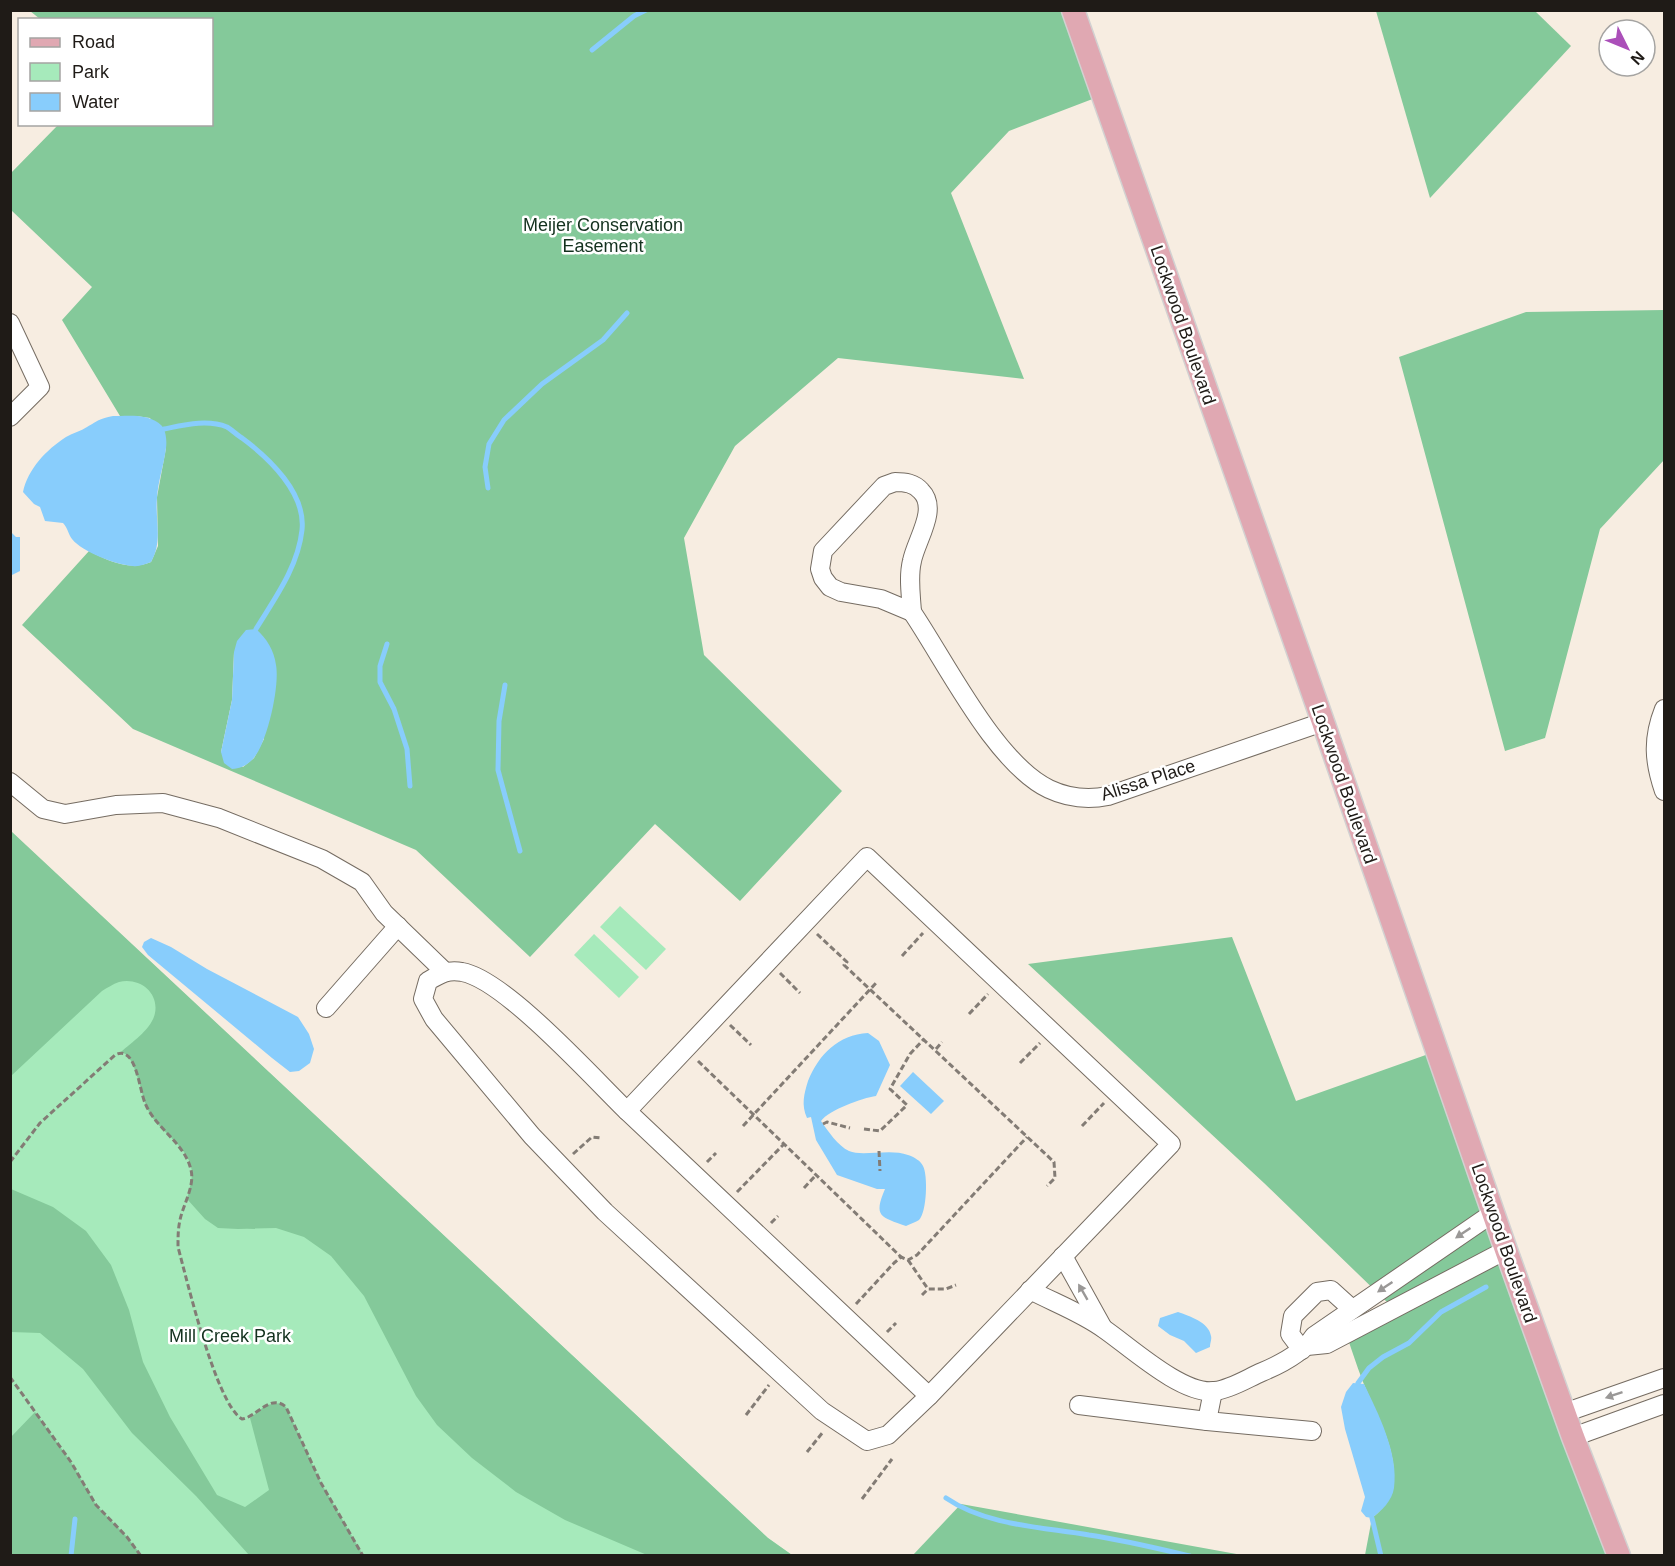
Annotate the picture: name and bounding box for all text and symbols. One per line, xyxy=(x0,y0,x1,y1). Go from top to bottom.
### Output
legend xyxy=(18,18,213,126)
north arrow xyxy=(1597,18,1657,78)
text: Road xyxy=(72,32,115,52)
text: N xyxy=(1627,48,1648,68)
text: Park xyxy=(72,62,110,82)
text: Water xyxy=(72,92,119,112)
park label: Meijer Conservation Easement xyxy=(523,215,683,256)
street label: Lockwood Boulevard xyxy=(1146,243,1220,407)
street label: Lockwood Boulevard xyxy=(1307,702,1381,866)
street label: Alissa Place xyxy=(1098,755,1198,805)
street label: Lockwood Boulevard xyxy=(1467,1161,1541,1325)
one-way arrow xyxy=(1456,1227,1472,1239)
one-way arrow xyxy=(1378,1281,1394,1293)
one-way arrow xyxy=(1078,1283,1088,1300)
park label: Mill Creek Park xyxy=(169,1326,292,1346)
one-way arrow xyxy=(1605,1391,1623,1401)

